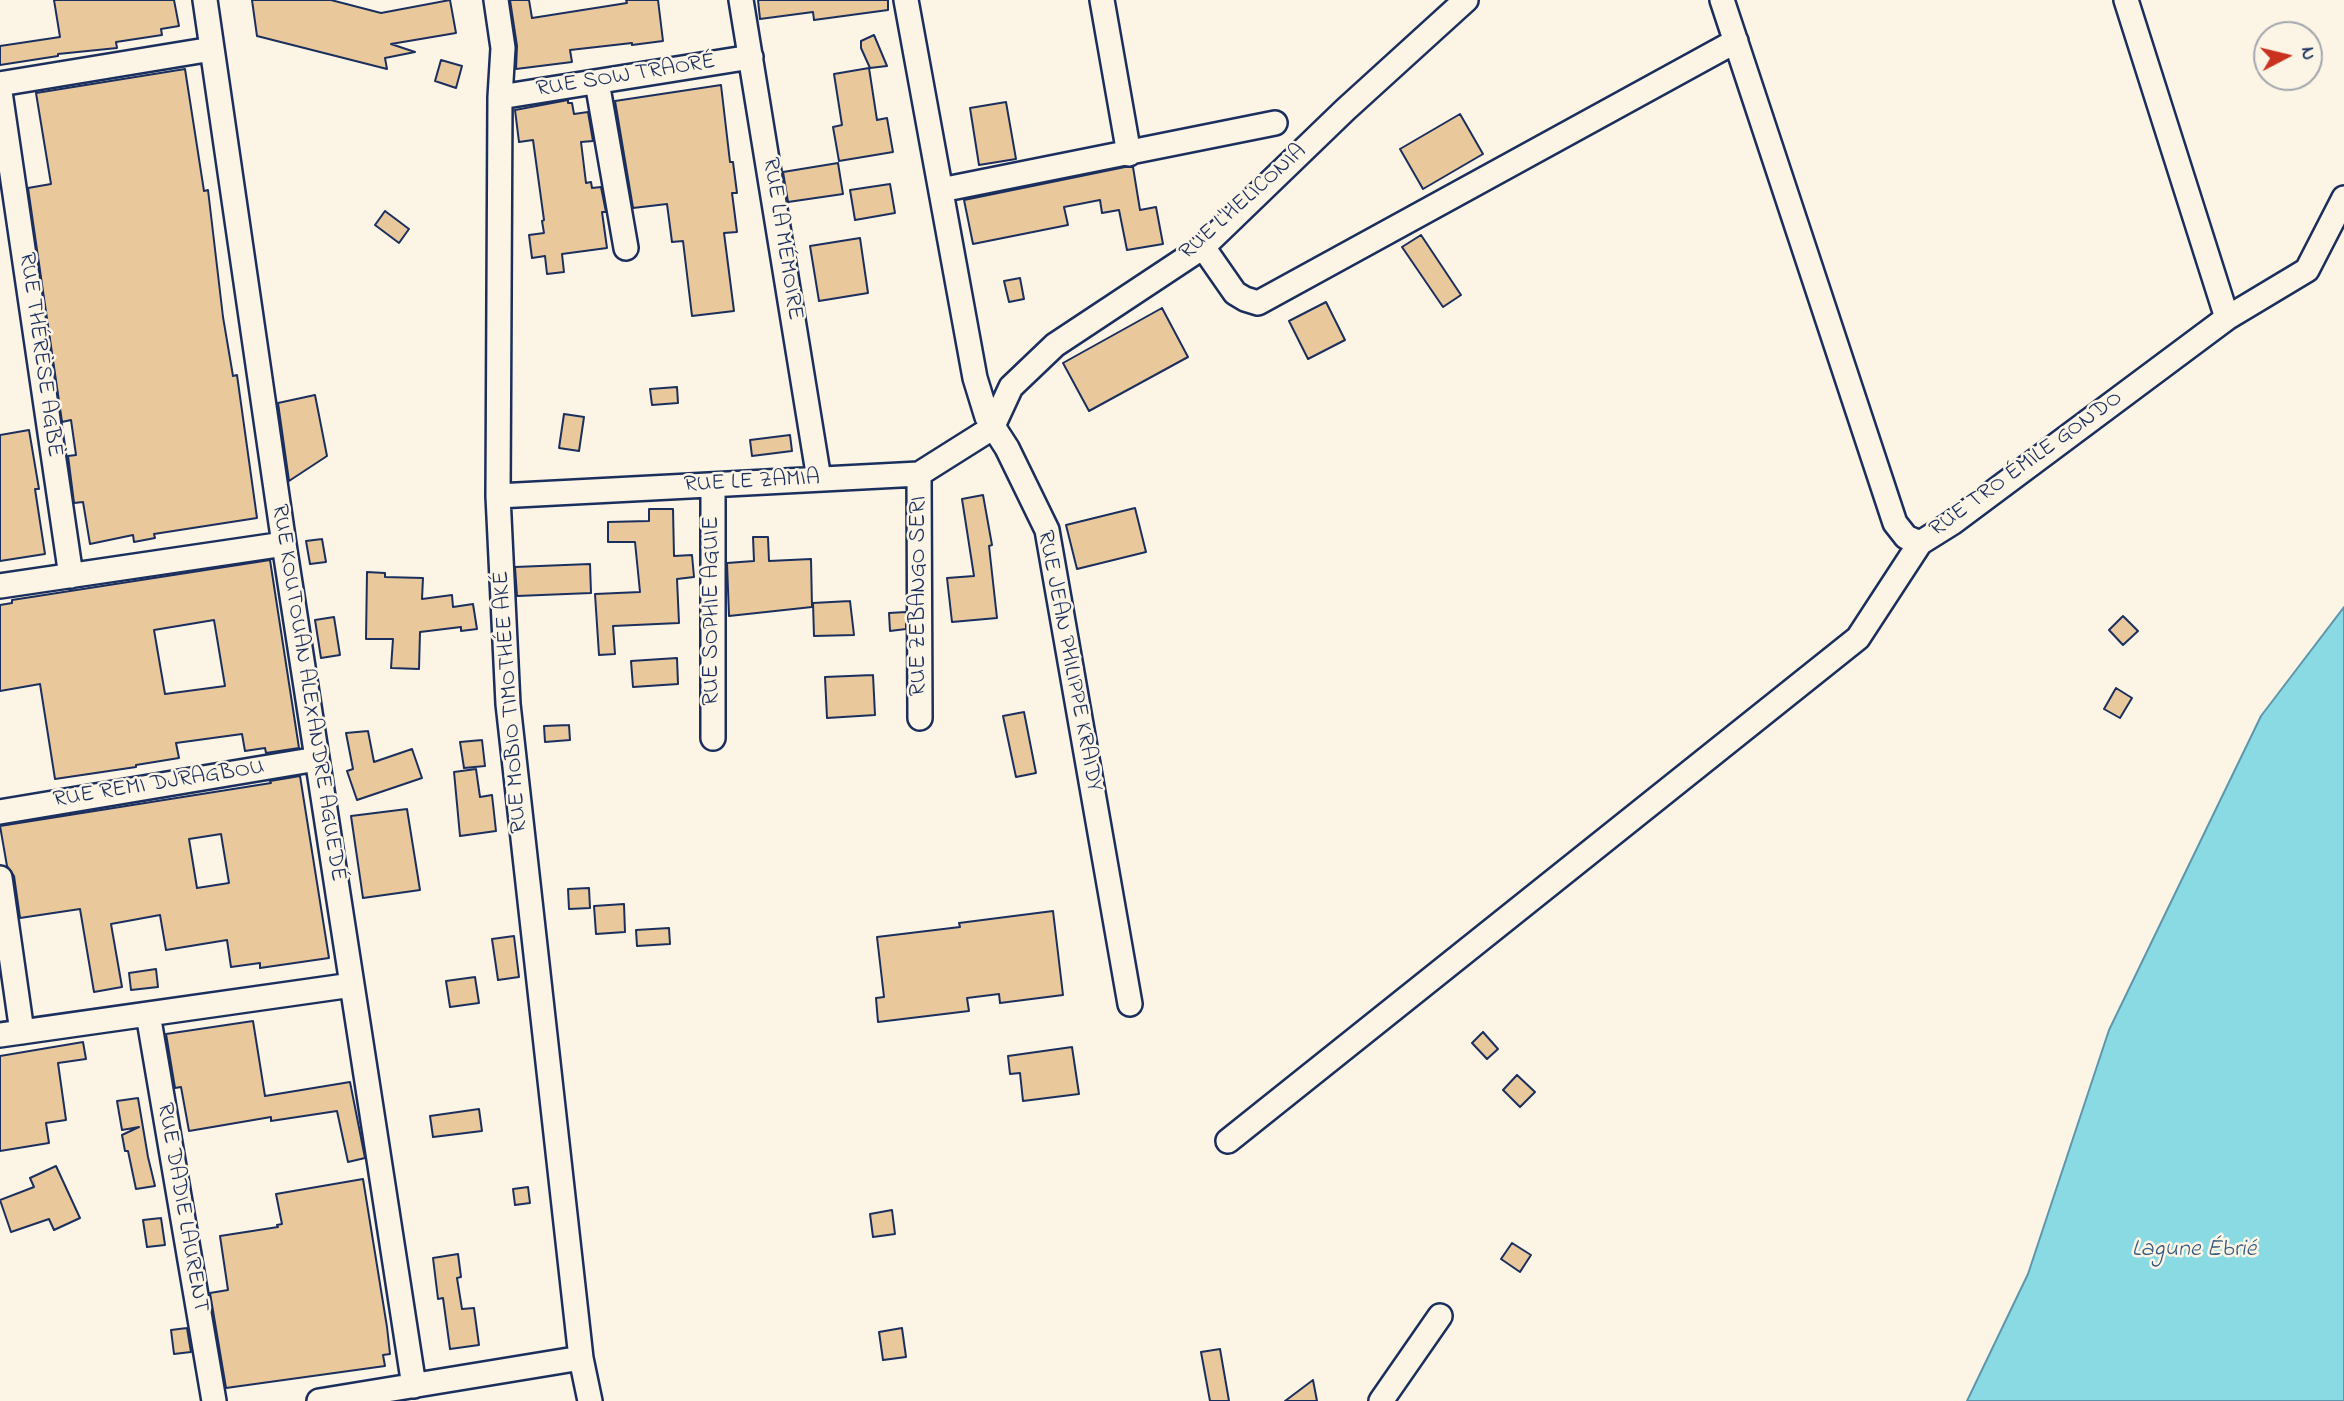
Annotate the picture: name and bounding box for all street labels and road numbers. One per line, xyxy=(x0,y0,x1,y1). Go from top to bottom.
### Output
street label: RUE SOW TRAORÉ xyxy=(535,49,717,105)
street label: RUE L'HELICONIA xyxy=(1175,139,1313,267)
street label: RUE LA MÉMOIRE xyxy=(755,156,807,322)
street label: RUE THÉRÈSE AGBÈ xyxy=(11,251,67,459)
street label: RUE TRO ÉMILE GONDO xyxy=(1925,386,2129,544)
street label: RUE LE ZAMIA xyxy=(683,466,821,500)
street label: RUE ZEBANGO SERI xyxy=(906,496,934,696)
street label: RUE KOUTOUAN ALEXANDRE AGUEDÉ xyxy=(264,503,350,883)
street label: RUE SOPHIE AGUIE xyxy=(699,516,727,706)
street label: RUE JEAN PHILIPPE KRAIDY xyxy=(1029,528,1107,794)
street label: RUE MOBIO TIMOTHÉE AKÉ xyxy=(489,570,535,834)
street label: RUE REMI DJRAGBOU xyxy=(52,755,266,815)
street label: RUE DADIE LAURENT xyxy=(149,1101,213,1315)

